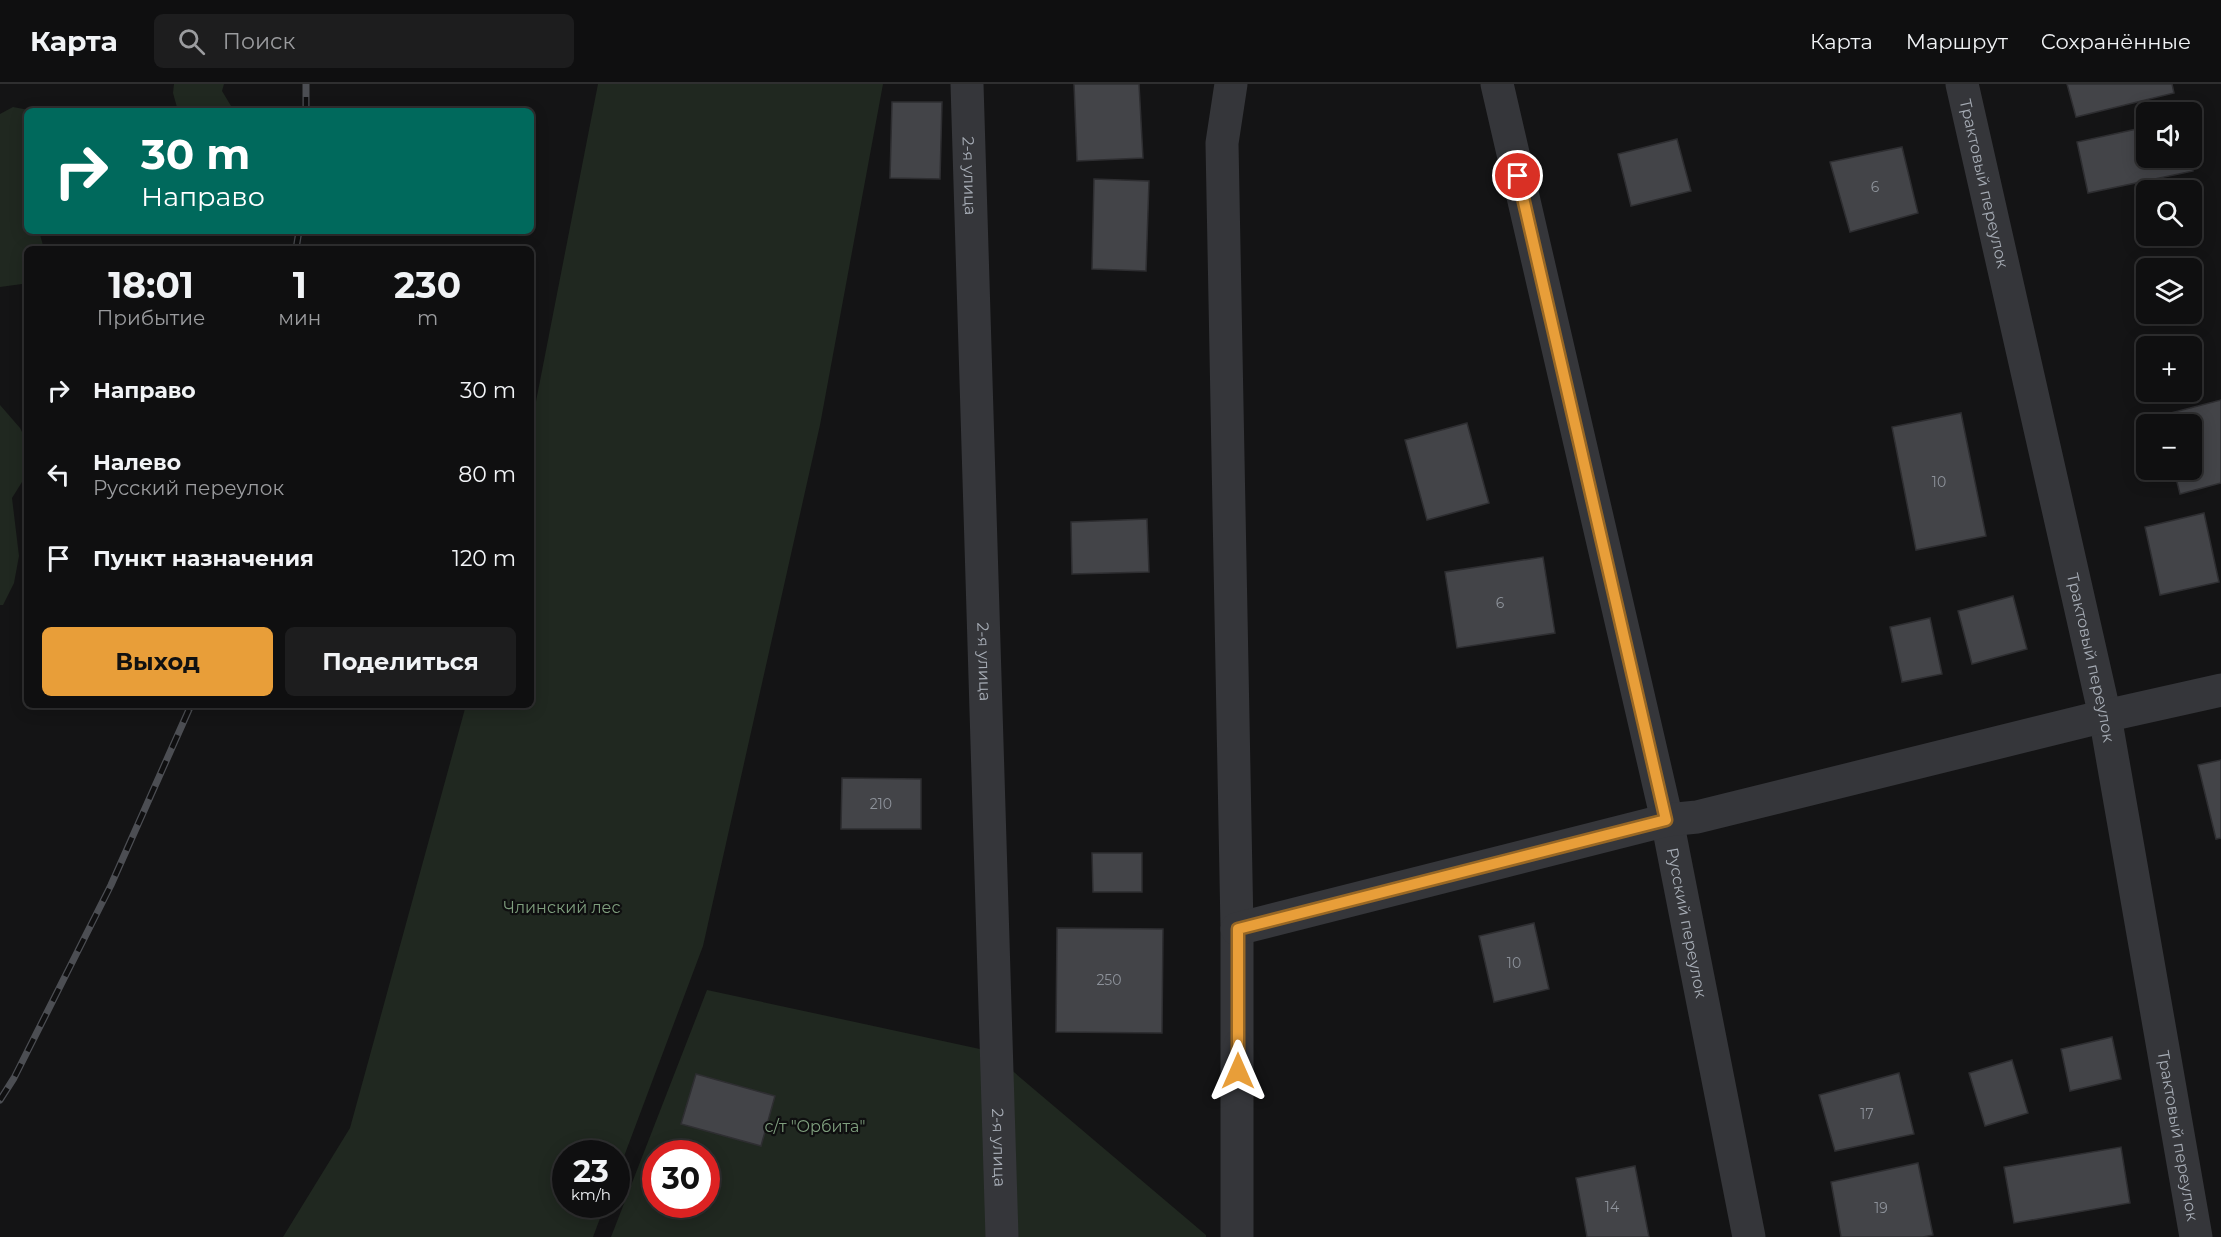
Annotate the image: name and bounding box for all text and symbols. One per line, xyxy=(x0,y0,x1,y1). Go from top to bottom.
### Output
search box xyxy=(154,14,574,68)
text: Карта xyxy=(30,24,118,58)
icon: search xyxy=(175,25,208,58)
text: Поиск xyxy=(223,28,295,55)
text: Карта xyxy=(1810,29,1873,54)
text: Маршрут xyxy=(1906,29,2008,54)
text: Сохранённые xyxy=(2041,29,2191,54)
street label: Трактовый переулок xyxy=(1956,97,2013,271)
map controls xyxy=(2136,102,2202,480)
button: sound xyxy=(2136,102,2202,168)
text: 30 m xyxy=(141,128,250,180)
icon: right xyxy=(42,132,120,210)
street label: 2-я улица xyxy=(959,136,980,216)
pin xyxy=(1492,150,1543,201)
icon: arrive xyxy=(1501,159,1534,192)
house number: 6 xyxy=(1871,178,1880,196)
text: Направо xyxy=(141,180,265,213)
button: search xyxy=(2136,180,2202,246)
button: layers xyxy=(2136,258,2202,324)
text: 18:01 xyxy=(108,263,194,307)
text: 1 xyxy=(293,263,307,307)
text: 230 xyxy=(394,263,461,307)
text: Прибытие xyxy=(97,306,205,330)
text: мин xyxy=(278,306,321,330)
text: m xyxy=(417,306,438,330)
button: + xyxy=(2136,336,2202,402)
icon: right xyxy=(42,374,75,407)
text: Направо xyxy=(93,377,196,404)
text: 30 m xyxy=(460,377,516,404)
button: − xyxy=(2136,414,2202,480)
text: Налево xyxy=(93,449,181,476)
icon: left xyxy=(42,458,75,491)
text: 80 m xyxy=(458,461,516,488)
house number: 10 xyxy=(1932,473,1946,491)
text: Русский переулок xyxy=(93,476,284,500)
icon: arrive xyxy=(42,542,75,575)
text: Пункт назначения xyxy=(93,545,314,572)
text: 120 m xyxy=(452,545,516,572)
street label: Трактовый переулок xyxy=(2063,571,2119,745)
house number: 6 xyxy=(1496,594,1505,612)
street label: 2-я улица xyxy=(973,622,995,701)
button: Выход xyxy=(42,627,273,696)
button: Поделиться xyxy=(285,627,516,696)
house number: 210 xyxy=(870,795,892,813)
street label: Русский переулок xyxy=(1663,846,1711,1000)
park label: Члинский лес xyxy=(504,898,620,917)
house number: 10 xyxy=(1507,954,1521,972)
house number: 250 xyxy=(1096,971,1122,989)
position arrow xyxy=(1206,1039,1270,1103)
street label: Трактовый переулок xyxy=(2154,1049,2202,1223)
house number: 17 xyxy=(1860,1105,1874,1123)
street label: 2-я улица xyxy=(988,1108,1009,1187)
park label: с/т "Орбита" xyxy=(765,1117,865,1136)
speed limit sign: 30 xyxy=(642,1140,720,1218)
text: 23 xyxy=(573,1153,609,1190)
text: km/h xyxy=(571,1185,611,1204)
house number: 14 xyxy=(1605,1198,1620,1216)
house number: 19 xyxy=(1874,1199,1888,1217)

